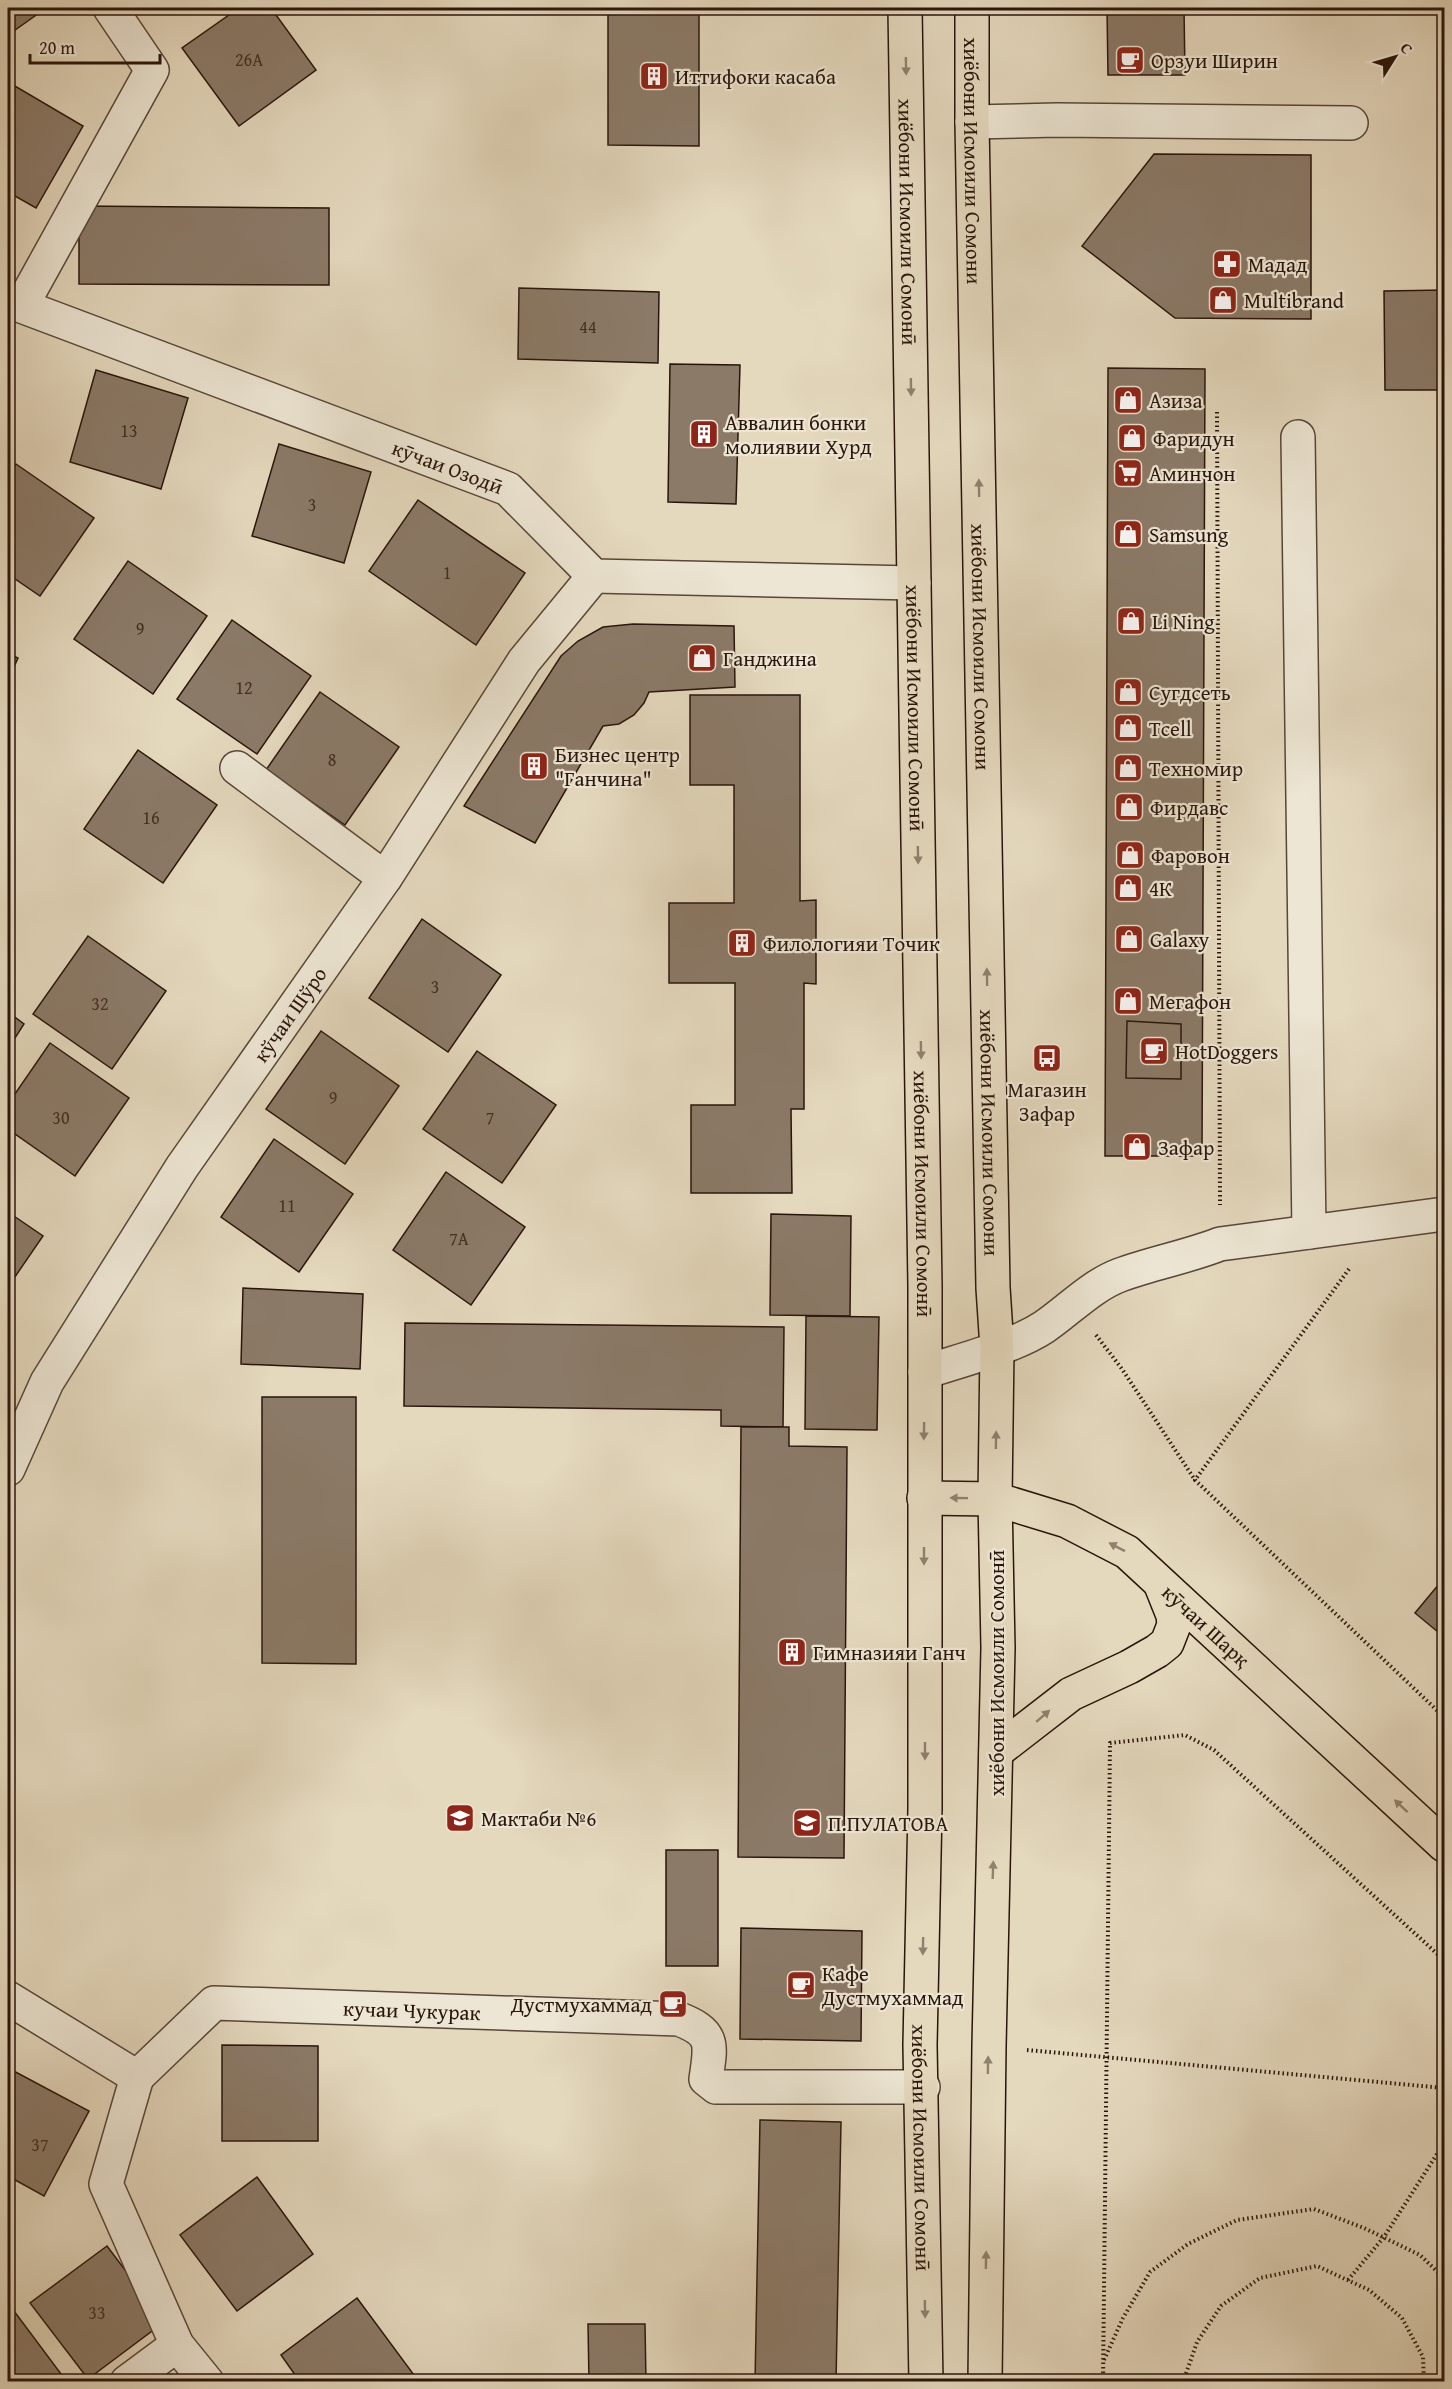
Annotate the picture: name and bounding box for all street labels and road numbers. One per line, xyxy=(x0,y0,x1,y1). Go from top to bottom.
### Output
street label: хиёбони Исмоили Сомони xyxy=(956,38,990,285)
street label: хиёбони Исмоили Сомонӣ xyxy=(891,98,926,346)
street label: кӯчаи Озодӣ xyxy=(388,431,508,501)
street label: хиёбони Исмоили Сомони xyxy=(964,523,999,771)
street label: хиёбони Исмоили Сомонӣ xyxy=(899,584,933,832)
street label: кўчаи Шўро xyxy=(245,960,334,1068)
street label: хиёбони Исмоили Сомони xyxy=(972,1009,1008,1257)
street label: хиёбони Исмоили Сомонӣ xyxy=(906,1070,941,1317)
street label: хиёбони Исмоили Сомонӣ xyxy=(981,1550,1012,1796)
street label: кӯчаи Шарқ xyxy=(1155,1577,1258,1675)
street label: кучаи Чукурак xyxy=(343,1992,481,2028)
street label: хиёбони Исмоили Сомонӣ xyxy=(904,2024,940,2271)

